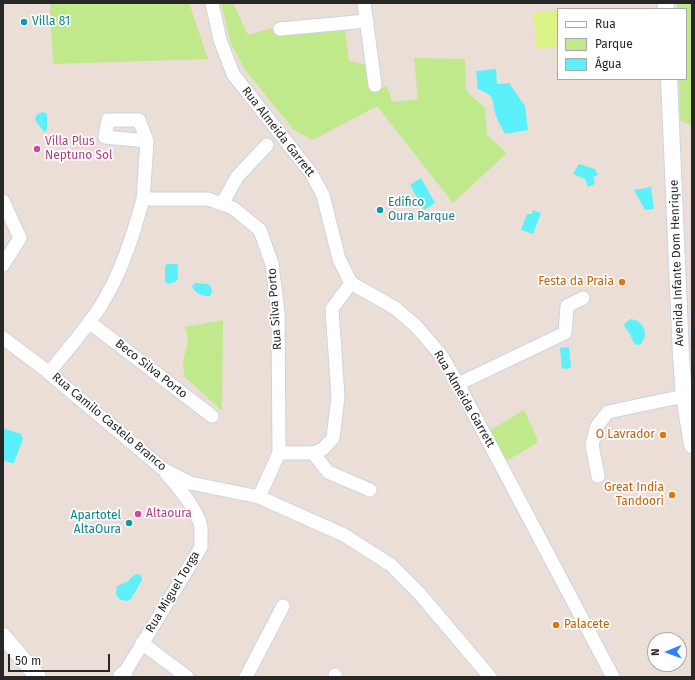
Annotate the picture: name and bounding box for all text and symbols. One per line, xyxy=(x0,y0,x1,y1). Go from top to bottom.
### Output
legend xyxy=(557,8,687,80)
place label: Villa 81 xyxy=(32,15,70,29)
marker: Villa 81 xyxy=(19,17,29,27)
text: Rua xyxy=(595,17,616,31)
text: Parque xyxy=(595,37,633,51)
text: Água xyxy=(595,57,622,71)
street label: Rua Almeida Garrett xyxy=(239,84,317,180)
place label: Villa Plus Neptuno Sol xyxy=(45,135,112,163)
marker: Villa Plus Neptuno Sol xyxy=(32,144,42,154)
street label: Avenida Infante Dom Henrique xyxy=(667,179,687,347)
place label: Edifico Oura Parque xyxy=(388,196,455,224)
marker: Edifico Oura Parque xyxy=(375,205,385,215)
street label: Rua Silva Porto xyxy=(265,268,285,350)
place label: Festa da Praia xyxy=(538,275,614,289)
marker: Festa da Praia xyxy=(617,277,627,287)
street label: Beco Silva Porto xyxy=(112,336,190,402)
street label: Rua Almeida Garrett xyxy=(430,348,498,450)
street label: Rua Camilo Castelo Branco xyxy=(49,370,169,474)
place label: O Lavrador xyxy=(596,428,655,442)
marker: O Lavrador xyxy=(658,430,668,440)
place label: Great India Tandoori xyxy=(604,481,664,509)
marker: Great India Tandoori xyxy=(667,490,677,500)
place label: Altaoura xyxy=(146,507,192,521)
place label: Apartotel AltaOura xyxy=(71,509,121,537)
marker: Altaoura xyxy=(133,509,143,519)
marker: Apartotel AltaOura xyxy=(124,518,134,528)
street label: Rua Miguel Torga xyxy=(143,549,203,635)
place label: Palacete xyxy=(564,618,609,632)
marker: Palacete xyxy=(551,620,561,630)
north arrow xyxy=(647,632,687,672)
scale bar xyxy=(10,646,112,672)
text: N xyxy=(649,648,662,656)
text: 50 m xyxy=(15,654,41,668)

